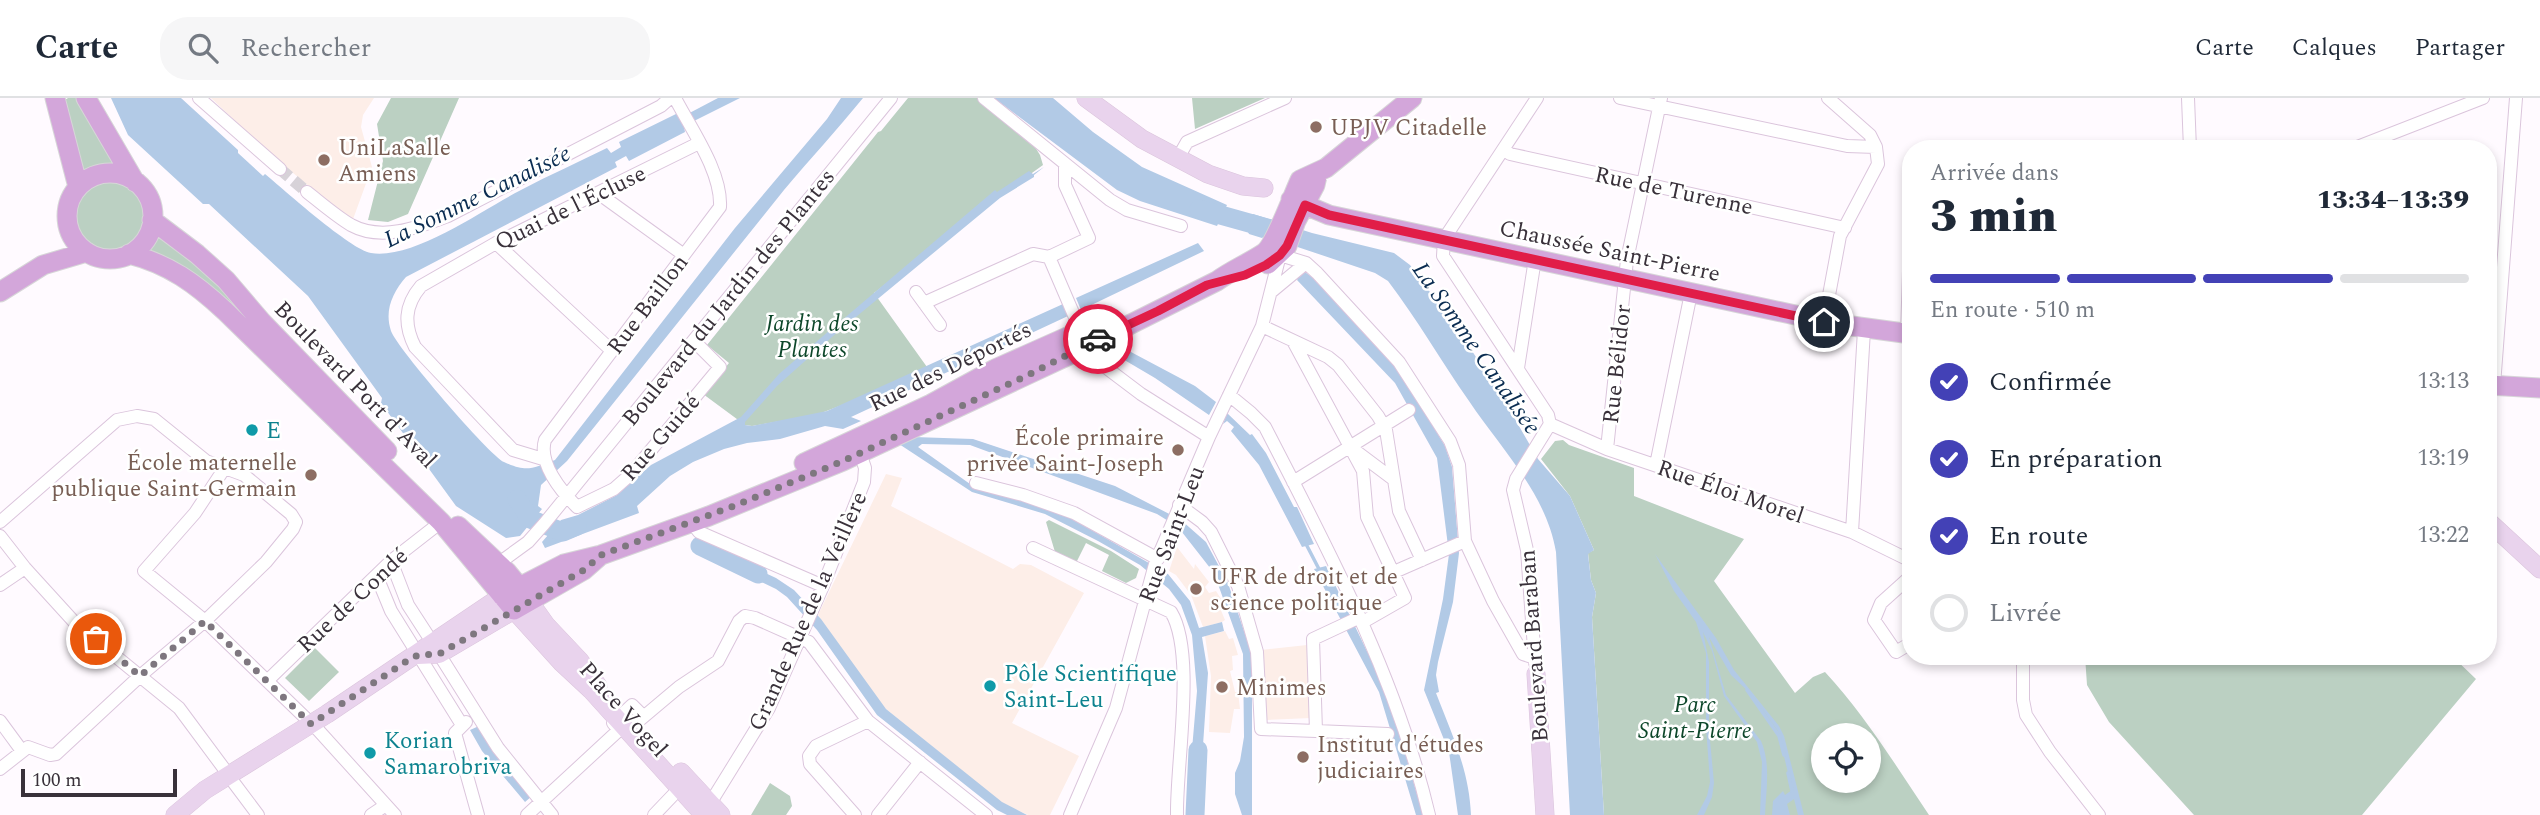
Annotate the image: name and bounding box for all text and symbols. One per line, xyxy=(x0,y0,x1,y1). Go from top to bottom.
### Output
search box xyxy=(160,17,650,80)
text: Carte xyxy=(35,23,118,73)
text: Rechercher xyxy=(240,28,371,68)
icon: search xyxy=(184,29,222,67)
text: Carte xyxy=(2195,30,2254,66)
text: Calques xyxy=(2292,30,2377,66)
text: Partager xyxy=(2415,30,2505,66)
place label: UPJV Citadelle xyxy=(1330,111,1487,146)
marker: UPJV Citadelle xyxy=(1308,119,1324,135)
place label: UniLaSalle Amiens xyxy=(338,131,451,192)
water label: La Somme Canalisée xyxy=(378,136,577,258)
marker: UniLaSalle Amiens xyxy=(316,152,332,168)
text: Arrivée dans xyxy=(1930,156,2059,191)
street label: Quai de l'Écluse xyxy=(489,157,652,260)
street label: Rue de Turenne xyxy=(1591,158,1756,225)
street label: Boulevard du Jardin des Plantes xyxy=(616,163,840,431)
text: 13:34–13:39 xyxy=(2317,180,2469,220)
text: 3 min xyxy=(1930,182,2057,252)
street label: Chaussée Saint-Pierre xyxy=(1496,211,1723,292)
street label: Rue Baillon xyxy=(599,247,698,363)
water label: La Somme Canalisée xyxy=(1403,255,1550,443)
pin xyxy=(1794,292,1854,352)
street label: Boulevard Port d'Aval xyxy=(265,293,445,477)
text: En route · 510 m xyxy=(1930,293,2095,328)
street label: Rue Bélidor xyxy=(1594,303,1641,426)
icon: home xyxy=(1805,303,1843,341)
courier xyxy=(1063,304,1133,374)
park label: Jardin des Plantes xyxy=(766,309,858,363)
street label: Rue des Déportés xyxy=(863,313,1038,422)
icon: car xyxy=(1079,320,1117,358)
text: Confirmée xyxy=(1989,362,2112,402)
icon: check xyxy=(1930,363,1968,401)
text: 13:13 xyxy=(2417,364,2469,399)
street label: Rue Guidé xyxy=(613,386,709,490)
place label: E xyxy=(266,414,281,449)
place label: École primaire privée Saint-Joseph xyxy=(966,421,1164,482)
marker: E xyxy=(244,422,260,438)
text: En préparation xyxy=(1989,439,2163,479)
icon: check xyxy=(1930,440,1968,478)
text: 13:19 xyxy=(2417,441,2469,476)
marker: École primaire privée Saint-Joseph xyxy=(1170,442,1186,458)
place label: École maternelle publique Saint-Germain xyxy=(51,446,297,507)
street label: Rue Éloi Morel xyxy=(1652,451,1809,534)
street label: Rue Saint-Leu xyxy=(1130,461,1215,608)
marker: École maternelle publique Saint-Germain xyxy=(303,467,319,483)
street label: Grande Rue de la Veillère xyxy=(740,486,877,737)
text: En route xyxy=(1989,516,2088,556)
icon: check xyxy=(1930,517,1968,555)
text: 13:22 xyxy=(2417,518,2469,553)
street label: Rue de Condé xyxy=(289,540,417,662)
street label: Boulevard Baraban xyxy=(1510,548,1559,743)
place label: UFR de droit et de science politique xyxy=(1210,560,1398,621)
marker: UFR de droit et de science politique xyxy=(1188,581,1204,597)
text: Livrée xyxy=(1989,593,2062,633)
pin xyxy=(66,609,126,669)
icon: bag xyxy=(77,620,115,658)
street label: Place Vogel xyxy=(570,654,676,766)
place label: Pôle Scientifique Saint-Leu xyxy=(1004,657,1177,718)
place label: Minimes xyxy=(1236,671,1327,706)
marker: Pôle Scientifique Saint-Leu xyxy=(982,678,998,694)
marker: Minimes xyxy=(1214,679,1230,695)
park label: Parc Saint-Pierre xyxy=(1638,688,1752,749)
map controls xyxy=(1811,723,1881,793)
button: locate xyxy=(1811,723,1881,793)
place label: Korian Samarobriva xyxy=(384,724,512,785)
place label: Institut d'études judiciaires xyxy=(1317,728,1484,789)
marker: Korian Samarobriva xyxy=(362,745,378,761)
marker: Institut d'études judiciaires xyxy=(1295,749,1311,765)
scale bar xyxy=(21,766,177,798)
text: 100 m xyxy=(32,766,82,795)

